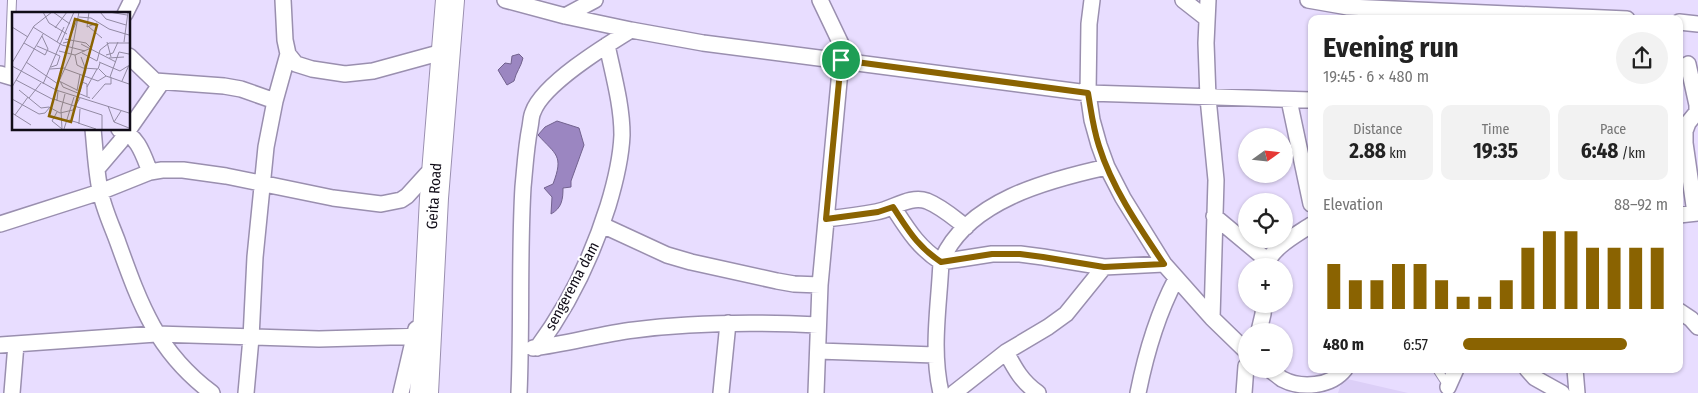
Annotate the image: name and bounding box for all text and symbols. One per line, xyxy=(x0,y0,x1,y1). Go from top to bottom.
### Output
inset map xyxy=(12,12,130,130)
text: Evening run xyxy=(1323,31,1459,64)
button: share xyxy=(1616,32,1668,84)
pin xyxy=(820,39,862,81)
icon: arrive xyxy=(827,46,855,74)
text: 19:45 · 6 × 480 m xyxy=(1323,67,1429,86)
text: Distance xyxy=(1353,121,1402,138)
text: Time xyxy=(1482,121,1509,138)
text: Pace xyxy=(1600,121,1626,138)
north arrow xyxy=(1238,128,1292,182)
map controls xyxy=(1238,128,1293,378)
text: 2.88 xyxy=(1349,138,1386,164)
text: 19:35 xyxy=(1473,138,1518,164)
text: 6:48 xyxy=(1581,138,1618,164)
text: km xyxy=(1386,145,1406,162)
text: /km xyxy=(1618,145,1646,162)
street label: Geita Road xyxy=(423,162,445,230)
button: locate xyxy=(1238,193,1293,248)
text: Elevation xyxy=(1323,195,1383,214)
text: 88–92 m xyxy=(1614,195,1668,214)
street label: sengerema dam xyxy=(541,239,603,333)
button: + xyxy=(1238,258,1293,313)
button: − xyxy=(1238,323,1293,378)
text: 480 m xyxy=(1323,335,1364,354)
text: 6:57 xyxy=(1403,335,1428,354)

